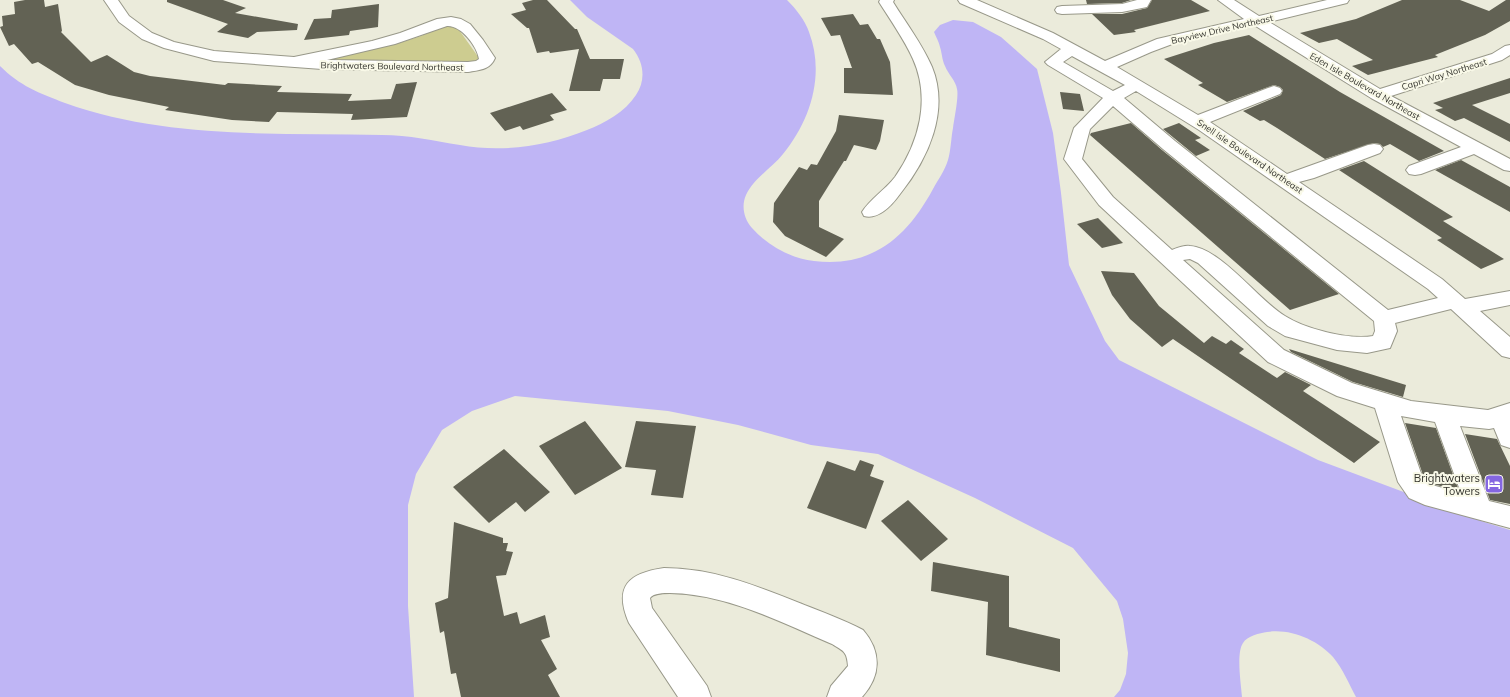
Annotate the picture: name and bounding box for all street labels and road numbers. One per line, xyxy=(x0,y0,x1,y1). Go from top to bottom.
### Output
street label: Bayview Drive Northeast xyxy=(1170,12,1274,47)
street label: Eden Isle Boulevard Northeast xyxy=(1308,50,1422,122)
street label: Capri Way Northeast xyxy=(1400,56,1488,93)
street label: Brightwaters Boulevard Northeast xyxy=(321,59,463,73)
street label: Snell Isle Boulevard Northeast xyxy=(1195,117,1305,195)

